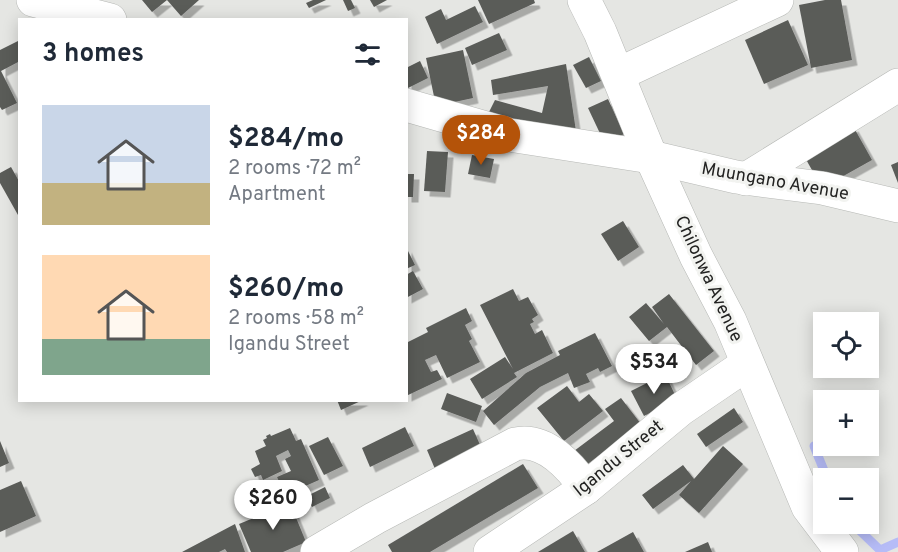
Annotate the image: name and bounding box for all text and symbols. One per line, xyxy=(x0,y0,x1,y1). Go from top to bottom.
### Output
text: 3 homes xyxy=(42,38,144,71)
icon: filters xyxy=(351,38,384,71)
pin: $284 xyxy=(445,115,517,166)
text: $284 xyxy=(456,121,506,147)
text: $284/mo xyxy=(228,123,344,156)
icon: home xyxy=(90,129,162,201)
text: 2 rooms · 72 m² xyxy=(228,156,361,182)
street label: Muungano Avenue xyxy=(699,158,851,206)
text: Apartment xyxy=(228,182,326,208)
street label: Chilonwa Avenue xyxy=(669,212,747,346)
text: $260/mo xyxy=(228,273,344,306)
icon: home xyxy=(90,279,162,351)
text: 2 rooms · 58 m² xyxy=(228,306,364,332)
map controls xyxy=(813,312,879,534)
button: locate xyxy=(813,312,879,378)
text: Igandu Street xyxy=(228,332,350,358)
pin: $534 xyxy=(618,344,690,395)
text: $534 xyxy=(629,350,679,376)
button: + xyxy=(813,390,879,456)
street label: Igandu Street xyxy=(569,416,669,502)
button: − xyxy=(813,468,879,534)
pin: $260 xyxy=(237,480,309,531)
text: $260 xyxy=(248,486,298,512)

